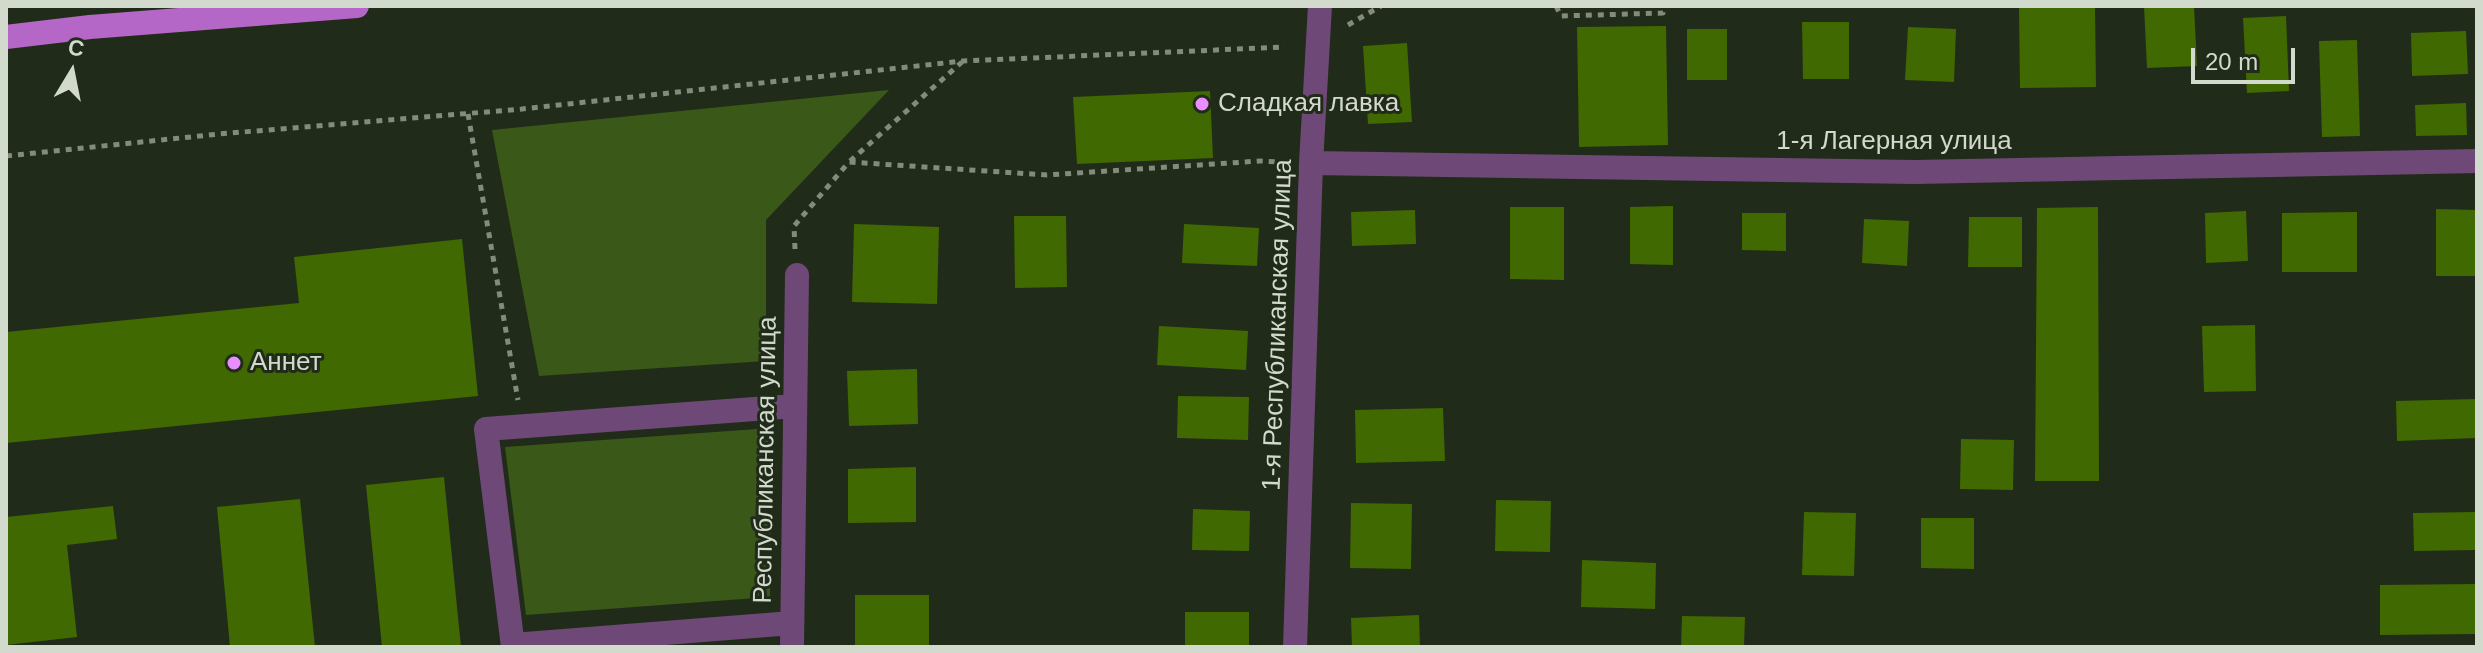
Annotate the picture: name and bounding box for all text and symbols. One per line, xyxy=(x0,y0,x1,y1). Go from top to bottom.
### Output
north arrow xyxy=(32,32,112,112)
scale bar xyxy=(2195,32,2299,82)
text: С xyxy=(66,34,86,62)
text: 20 m xyxy=(2205,48,2258,75)
place label: Сладкая лавка xyxy=(1218,88,1399,120)
marker: Сладкая лавка xyxy=(1193,95,1211,113)
street label: 1-я Лагерная улица xyxy=(1776,126,2012,158)
street label: 1-я Республиканская улица xyxy=(1257,159,1299,491)
street label: Республиканская улица xyxy=(748,316,784,604)
place label: Аннет xyxy=(250,347,322,379)
marker: Аннет xyxy=(225,354,243,372)

